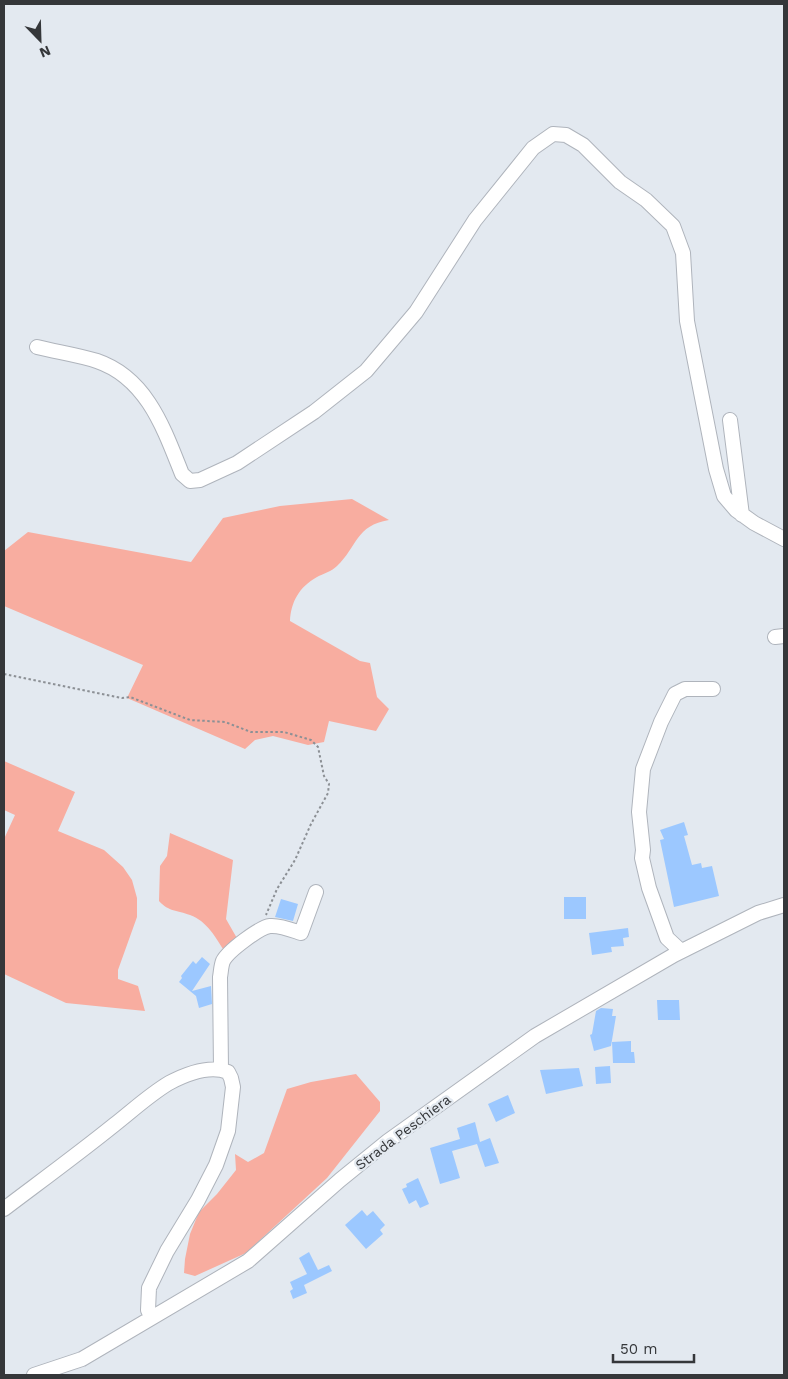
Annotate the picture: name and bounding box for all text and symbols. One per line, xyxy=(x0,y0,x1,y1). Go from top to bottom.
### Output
north arrow xyxy=(15,15,65,65)
text: N xyxy=(37,43,53,61)
street label: Strada Peschiera xyxy=(352,1091,454,1173)
scale bar xyxy=(613,1332,694,1364)
text: 50 m xyxy=(620,1340,657,1358)

